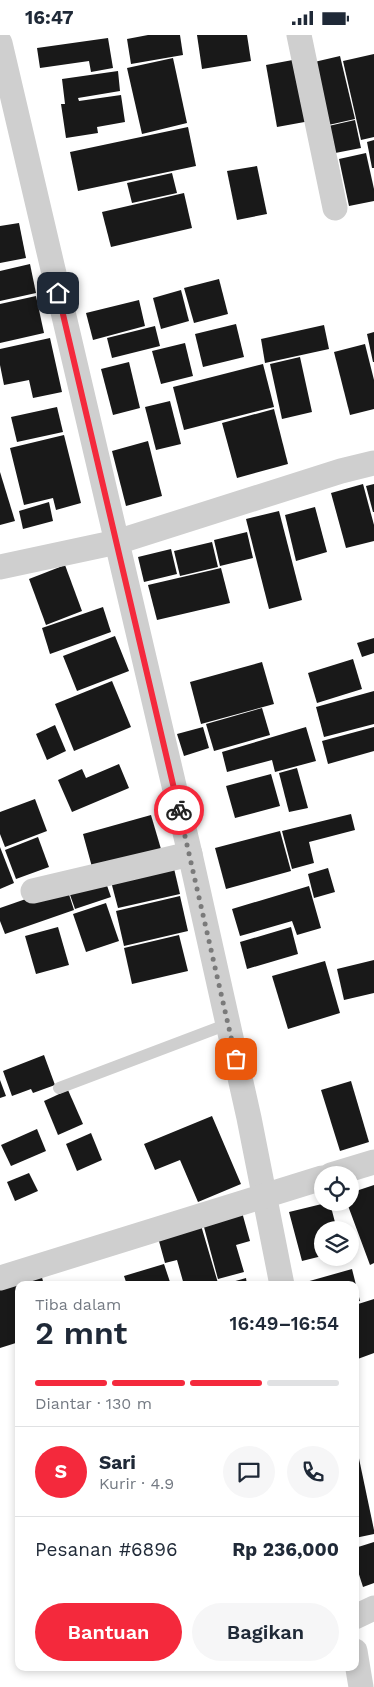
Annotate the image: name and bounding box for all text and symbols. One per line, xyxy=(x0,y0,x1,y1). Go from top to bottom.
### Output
text: 16:47 xyxy=(25,6,74,29)
pin xyxy=(37,272,79,314)
icon: home xyxy=(44,279,72,307)
courier xyxy=(154,785,204,835)
icon: bike xyxy=(165,796,193,824)
pin xyxy=(215,1038,257,1080)
icon: bag xyxy=(222,1045,250,1073)
map controls xyxy=(314,1166,359,1266)
button: locate xyxy=(314,1166,359,1211)
button: layers xyxy=(314,1221,359,1266)
text: Tiba dalam xyxy=(35,1295,121,1314)
text: 16:49–16:54 xyxy=(229,1312,339,1335)
text: 2 mnt xyxy=(35,1314,127,1352)
text: Diantar · 130 m xyxy=(35,1394,152,1413)
button: chat xyxy=(223,1446,275,1498)
button: phone xyxy=(287,1446,339,1498)
text: Sari xyxy=(99,1451,136,1474)
text: S xyxy=(55,1460,67,1483)
text: Kurir · 4.9 xyxy=(99,1474,174,1493)
text: Pesanan #6896 xyxy=(35,1538,178,1561)
text: Rp 236,000 xyxy=(232,1538,339,1561)
button: Bantuan xyxy=(35,1603,182,1661)
button: Bagikan xyxy=(192,1603,339,1661)

